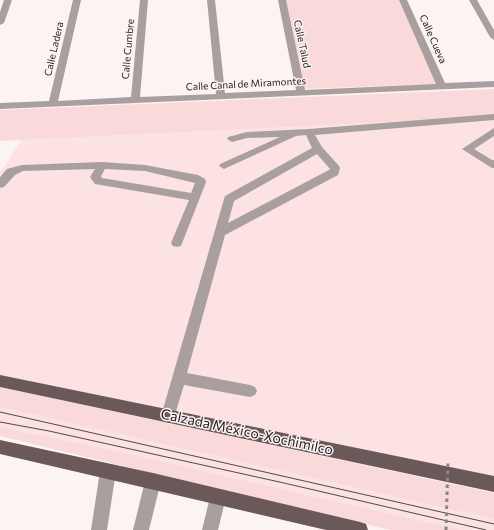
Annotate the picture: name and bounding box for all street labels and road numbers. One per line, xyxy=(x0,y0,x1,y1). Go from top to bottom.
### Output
street label: Calle Cueva xyxy=(417,13,449,65)
street label: Calle Cumbre xyxy=(119,18,137,80)
street label: Calle Talud xyxy=(291,19,313,69)
street label: Calle Ladera xyxy=(42,21,66,77)
street label: Calle Canal de Miramontes xyxy=(186,75,306,93)
street label: Calzada México-Xochimilco xyxy=(159,406,335,458)

